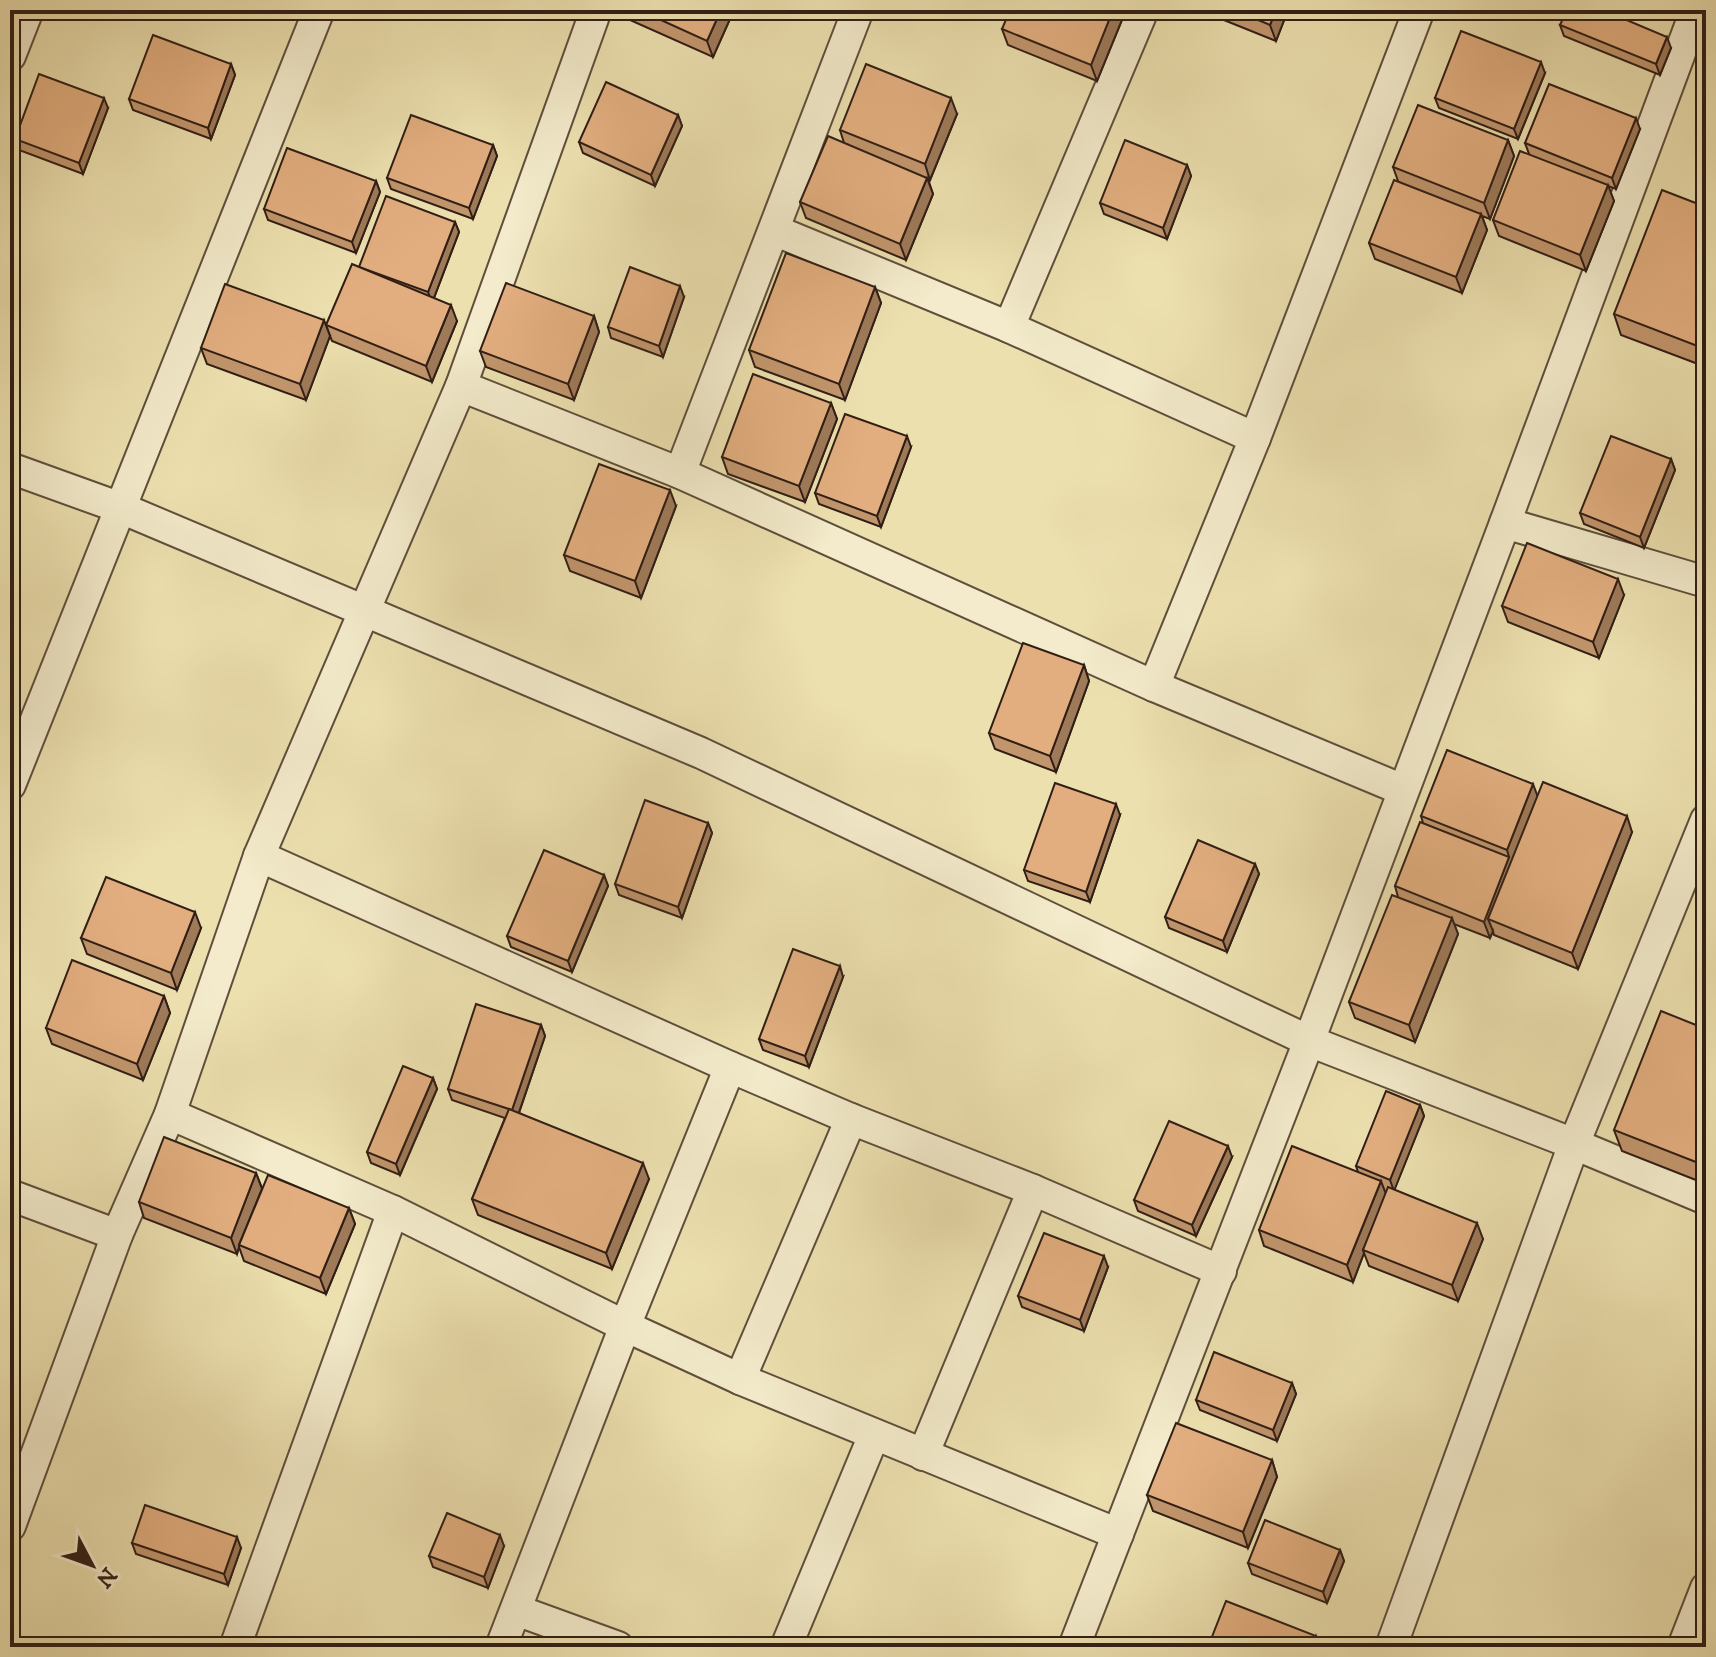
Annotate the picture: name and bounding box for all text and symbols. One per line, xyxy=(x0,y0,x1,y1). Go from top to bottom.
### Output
north arrow xyxy=(52,1525,132,1605)
text: N xyxy=(90,1561,122,1593)

